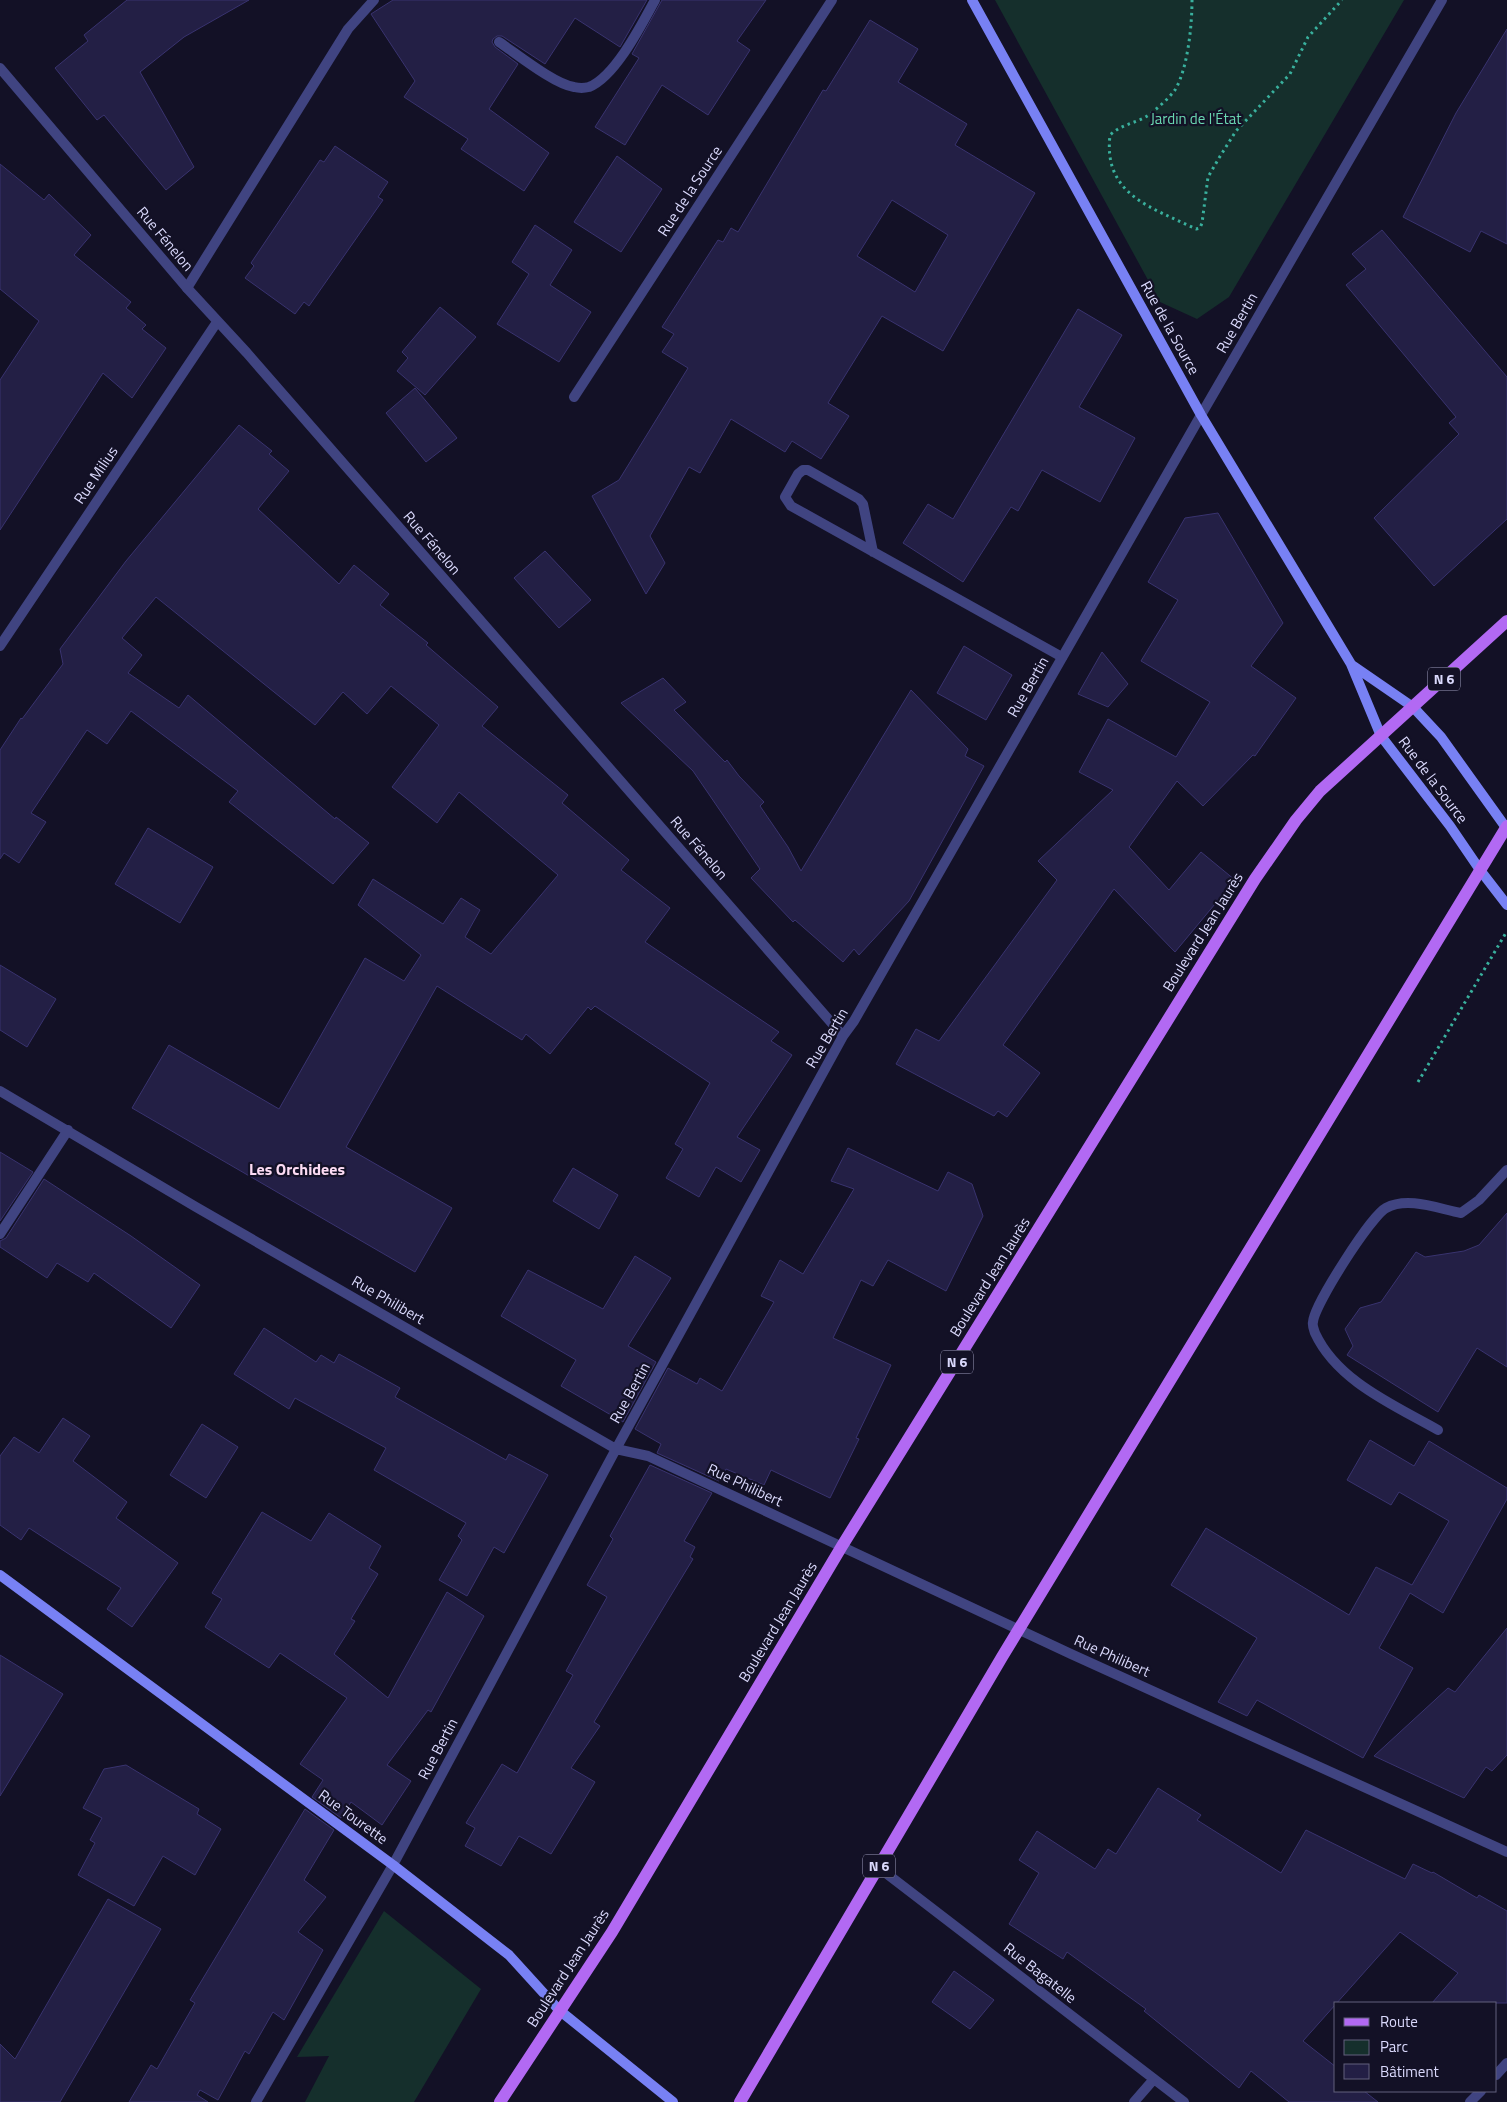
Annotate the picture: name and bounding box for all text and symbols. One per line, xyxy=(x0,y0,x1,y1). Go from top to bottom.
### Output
park label: Jardin de l'État xyxy=(1150,107,1242,130)
street label: Rue de la Source xyxy=(652,141,728,241)
street label: Rue Fénelon xyxy=(131,201,199,276)
street label: Rue de la Source xyxy=(1135,277,1206,379)
street label: Rue Bertin xyxy=(1210,288,1263,357)
street label: Rue Milius xyxy=(68,441,123,508)
street label: Rue Fénelon xyxy=(398,506,467,580)
street label: Rue Bertin xyxy=(1001,652,1054,721)
road number: N 6 xyxy=(1428,668,1460,691)
street label: Rue de la Source xyxy=(1393,731,1474,828)
street label: Rue Fénelon xyxy=(665,811,734,885)
street label: Boulevard Jean Jaurès xyxy=(1157,868,1249,996)
street label: Rue Bertin xyxy=(800,1003,854,1072)
district label: Les Orchidees xyxy=(249,1157,345,1181)
street label: Boulevard Jean Jaurès xyxy=(944,1213,1036,1341)
street label: Rue Philibert xyxy=(347,1269,430,1330)
road number: N 6 xyxy=(941,1350,973,1374)
street label: Rue Bertin xyxy=(603,1358,656,1427)
street label: Rue Philibert xyxy=(704,1457,787,1512)
street label: Boulevard Jean Jaurès xyxy=(732,1557,823,1686)
street label: Rue Philibert xyxy=(1071,1629,1155,1683)
street label: Rue Bertin xyxy=(412,1714,463,1784)
street label: Rue Tourette xyxy=(314,1783,393,1850)
road number: N 6 xyxy=(863,1854,895,1878)
street label: Boulevard Jean Jaurès xyxy=(521,1904,615,2031)
street label: Rue Bagatelle xyxy=(999,1937,1082,2009)
legend xyxy=(1334,2002,1497,2092)
text: Route xyxy=(1380,2010,1418,2033)
text: Parc xyxy=(1380,2035,1408,2058)
text: Bâtiment xyxy=(1380,2060,1439,2083)

